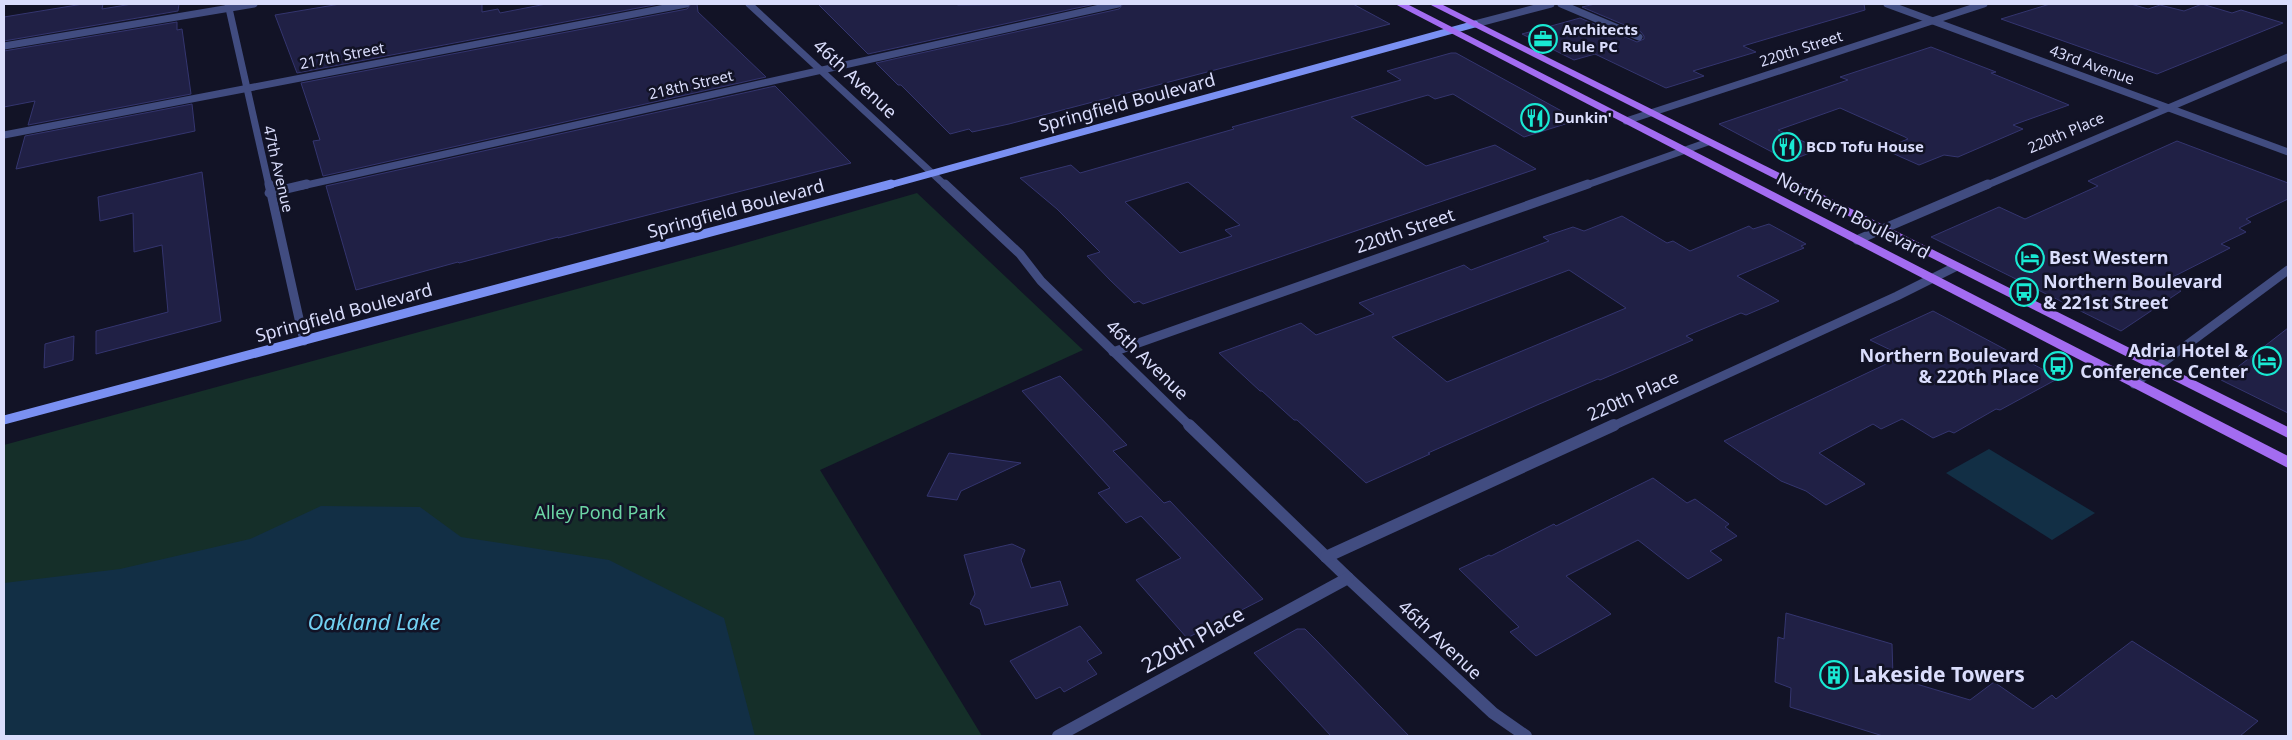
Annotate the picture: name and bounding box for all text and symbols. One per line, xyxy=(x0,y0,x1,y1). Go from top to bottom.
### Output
place label: Architects Rule PC xyxy=(1562,19,1638,56)
office icon: Architects Rule PC xyxy=(1528,24,1558,54)
street label: 220th Street xyxy=(1757,25,1845,71)
street label: 46th Avenue xyxy=(809,33,903,123)
street label: 217th Street xyxy=(298,37,387,73)
street label: 43rd Avenue xyxy=(2047,39,2138,89)
street label: 218th Street xyxy=(647,64,736,103)
street label: Springfield Boulevard xyxy=(1036,67,1218,137)
restaurant icon: Dunkin' xyxy=(1520,103,1550,133)
place label: Dunkin' xyxy=(1554,107,1612,127)
street label: 220th Place xyxy=(2024,107,2107,157)
street label: 47th Avenue xyxy=(259,123,299,214)
restaurant icon: BCD Tofu House xyxy=(1772,132,1802,162)
place label: BCD Tofu House xyxy=(1806,136,1924,156)
street label: Northern Boulevard xyxy=(1773,166,1934,264)
street label: Springfield Boulevard xyxy=(645,173,827,243)
street label: 220th Street xyxy=(1352,202,1458,258)
hotel icon: Best Western xyxy=(2015,243,2045,273)
place label: Best Western xyxy=(2049,245,2168,269)
place label: Northern Boulevard & 221st Street xyxy=(2043,269,2222,314)
street label: Springfield Boulevard xyxy=(253,277,435,347)
bus stop icon: Northern Boulevard & 221st Street xyxy=(2009,277,2039,307)
street label: 46th Avenue xyxy=(1101,314,1194,405)
place label: Adria Hotel & Conference Center xyxy=(2080,338,2248,383)
place label: Northern Boulevard & 220th Place xyxy=(1860,343,2039,388)
hotel icon: Adria Hotel & Conference Center xyxy=(2252,346,2282,376)
bus stop icon: Northern Boulevard & 220th Place xyxy=(2043,351,2073,381)
street label: 220th Place xyxy=(1583,364,1682,426)
park label: Alley Pond Park xyxy=(534,500,666,524)
street label: 46th Avenue xyxy=(1394,594,1488,684)
street label: 220th Place xyxy=(1136,599,1249,679)
water label: Oakland Lake xyxy=(307,606,441,636)
building icon: Lakeside Towers xyxy=(1819,660,1849,690)
place label: Lakeside Towers xyxy=(1853,660,2025,688)

